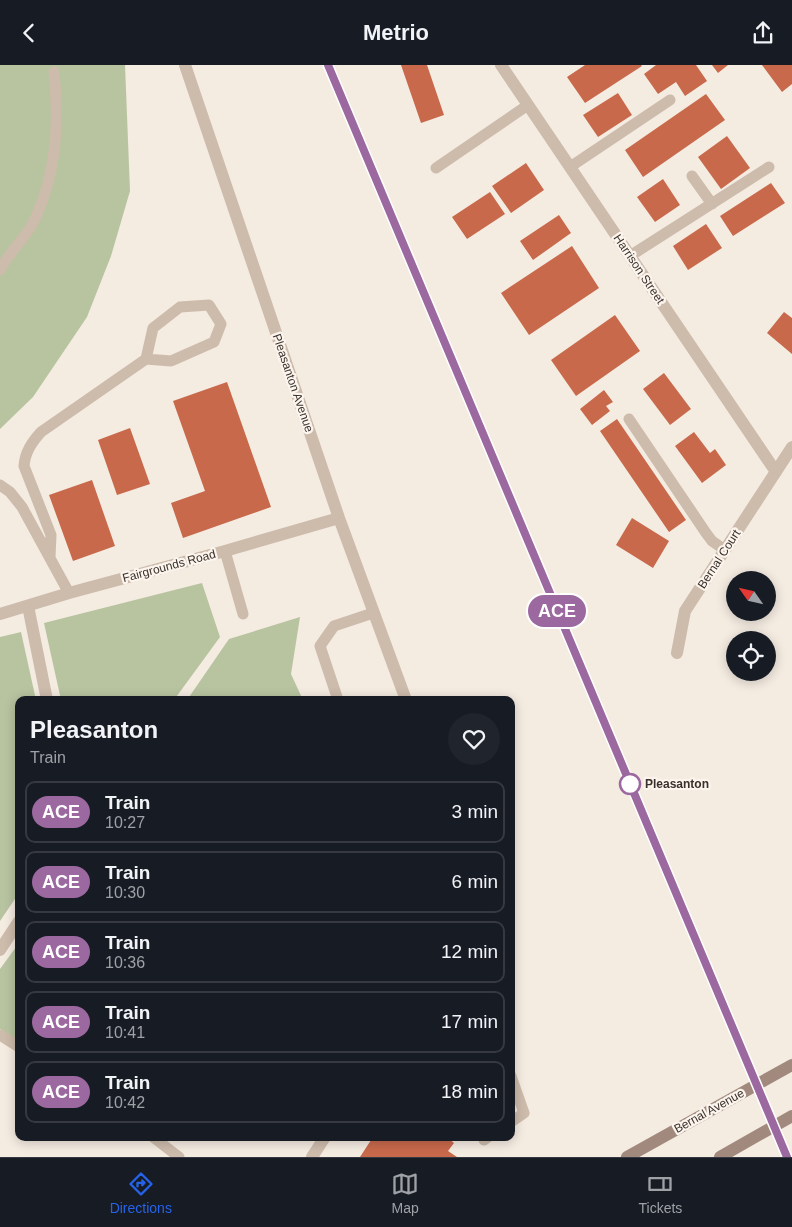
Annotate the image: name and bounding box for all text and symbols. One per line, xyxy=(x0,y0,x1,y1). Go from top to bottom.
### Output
icon: back xyxy=(15,19,43,47)
icon: share xyxy=(749,19,777,47)
text: Metrio xyxy=(363,20,429,45)
street label: Harrison Street xyxy=(611,232,668,307)
street label: Pleasanton Avenue xyxy=(270,332,317,434)
street label: Bernal Court xyxy=(695,526,744,591)
street label: Fairgrounds Road xyxy=(121,547,217,585)
north arrow xyxy=(726,571,776,621)
map controls xyxy=(726,571,776,681)
line badge: ACE xyxy=(528,595,586,627)
text: ACE xyxy=(538,601,576,621)
button: locate xyxy=(726,631,776,681)
button: heart xyxy=(448,713,500,765)
text: Pleasanton xyxy=(30,716,158,743)
text: Train xyxy=(30,749,66,766)
marker: Pleasanton xyxy=(619,773,641,795)
place label: Pleasanton xyxy=(645,777,709,791)
text: Train xyxy=(105,792,150,813)
text: 3 min xyxy=(452,801,498,822)
text: ACE xyxy=(42,802,80,822)
text: 10:27 xyxy=(105,814,145,831)
text: Train xyxy=(105,862,150,883)
text: 6 min xyxy=(452,871,498,892)
text: ACE xyxy=(42,872,80,892)
text: 10:30 xyxy=(105,884,145,901)
text: Train xyxy=(105,932,150,953)
text: 12 min xyxy=(441,941,498,962)
text: ACE xyxy=(42,942,80,962)
text: 10:36 xyxy=(105,954,145,971)
text: Train xyxy=(105,1002,150,1023)
text: 17 min xyxy=(441,1011,498,1032)
text: ACE xyxy=(42,1012,80,1032)
text: 10:41 xyxy=(105,1024,145,1041)
text: Train xyxy=(105,1072,150,1093)
text: 18 min xyxy=(441,1081,498,1102)
text: ACE xyxy=(42,1082,80,1102)
street label: Bernal Avenue xyxy=(672,1086,747,1136)
text: 10:42 xyxy=(105,1094,145,1111)
tab: Directions xyxy=(110,1170,172,1216)
tab: Map xyxy=(391,1170,419,1216)
tab: Tickets xyxy=(638,1170,682,1216)

